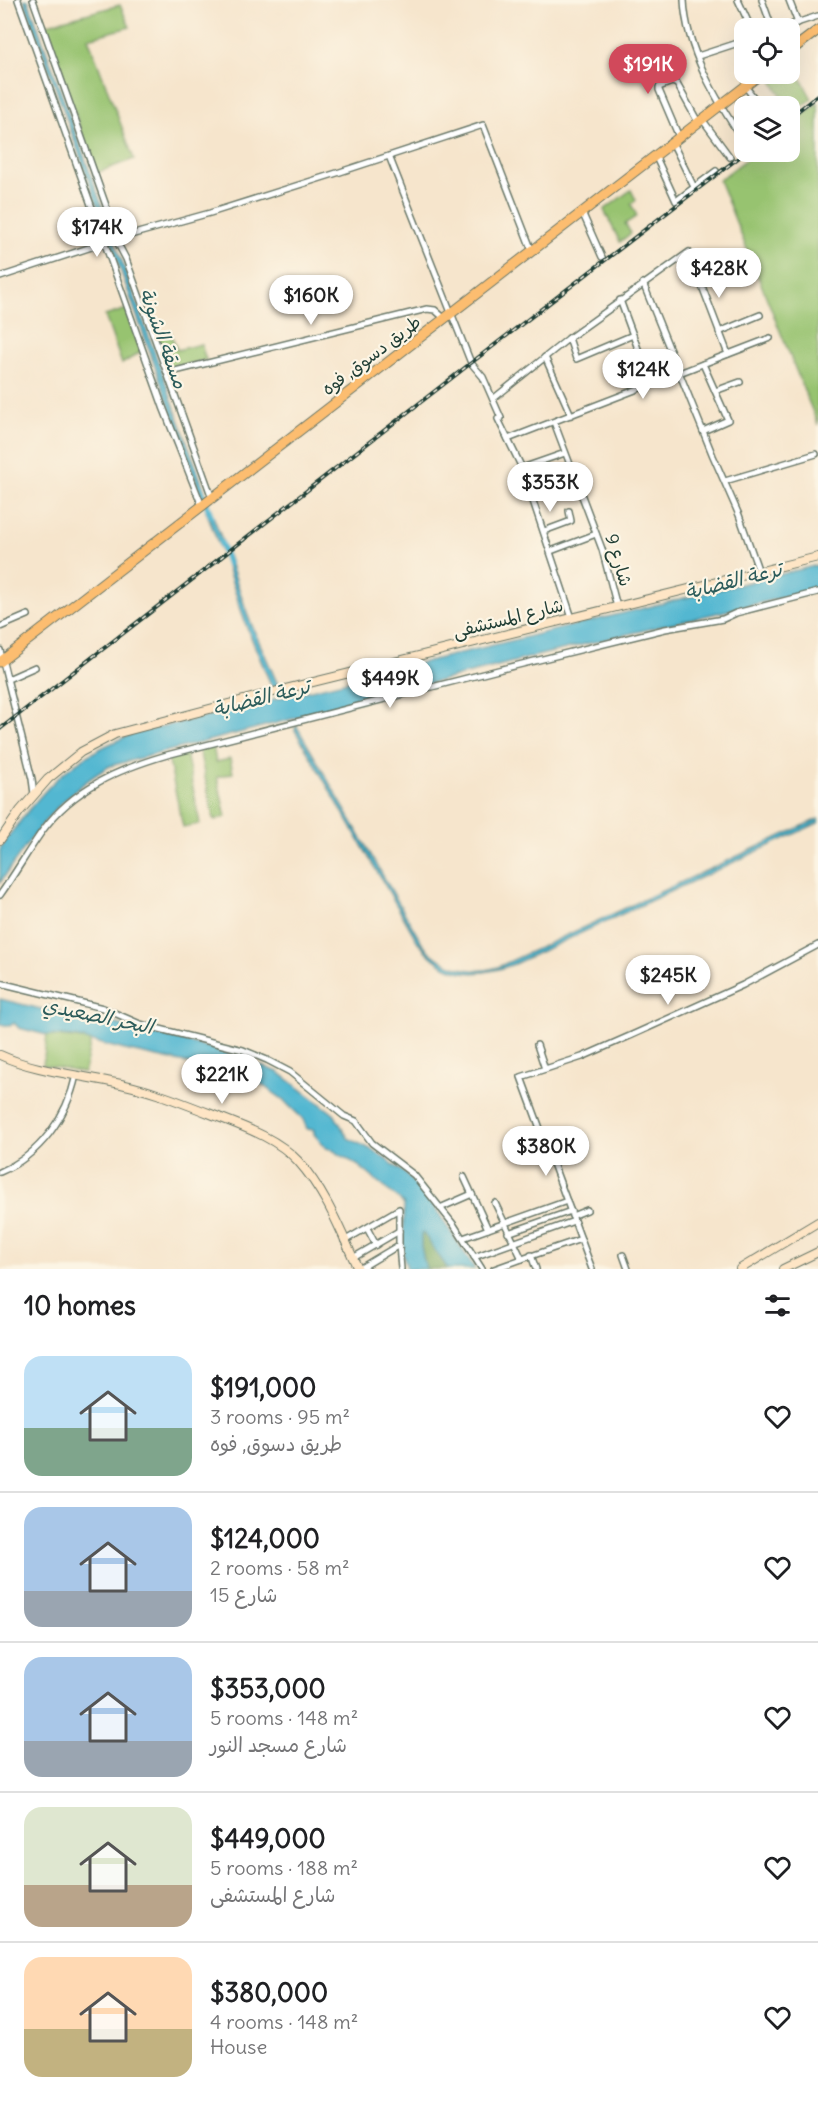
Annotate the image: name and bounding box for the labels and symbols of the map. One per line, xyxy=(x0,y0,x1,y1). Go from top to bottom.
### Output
pin: $191K xyxy=(606,44,690,95)
pin: $174K xyxy=(55,207,139,258)
pin: $428K xyxy=(677,248,761,299)
pin: $160K xyxy=(269,275,353,326)
water label: مسقة الشونة xyxy=(133,284,194,392)
street label: طريق دسوق, فوه xyxy=(317,310,425,400)
pin: $124K xyxy=(601,349,685,400)
pin: $353K xyxy=(508,462,592,513)
street label: شارع 9 xyxy=(599,531,638,589)
water label: ترعة القضابة xyxy=(682,555,787,605)
street label: شارع المستشفى xyxy=(450,593,566,644)
pin: $449K xyxy=(348,658,432,709)
water label: ترعة القضابة xyxy=(210,672,315,722)
pin: $245K xyxy=(626,955,710,1006)
water label: البحر الصعيدي xyxy=(40,991,158,1042)
pin: $221K xyxy=(180,1054,264,1105)
pin: $380K xyxy=(504,1126,588,1177)

